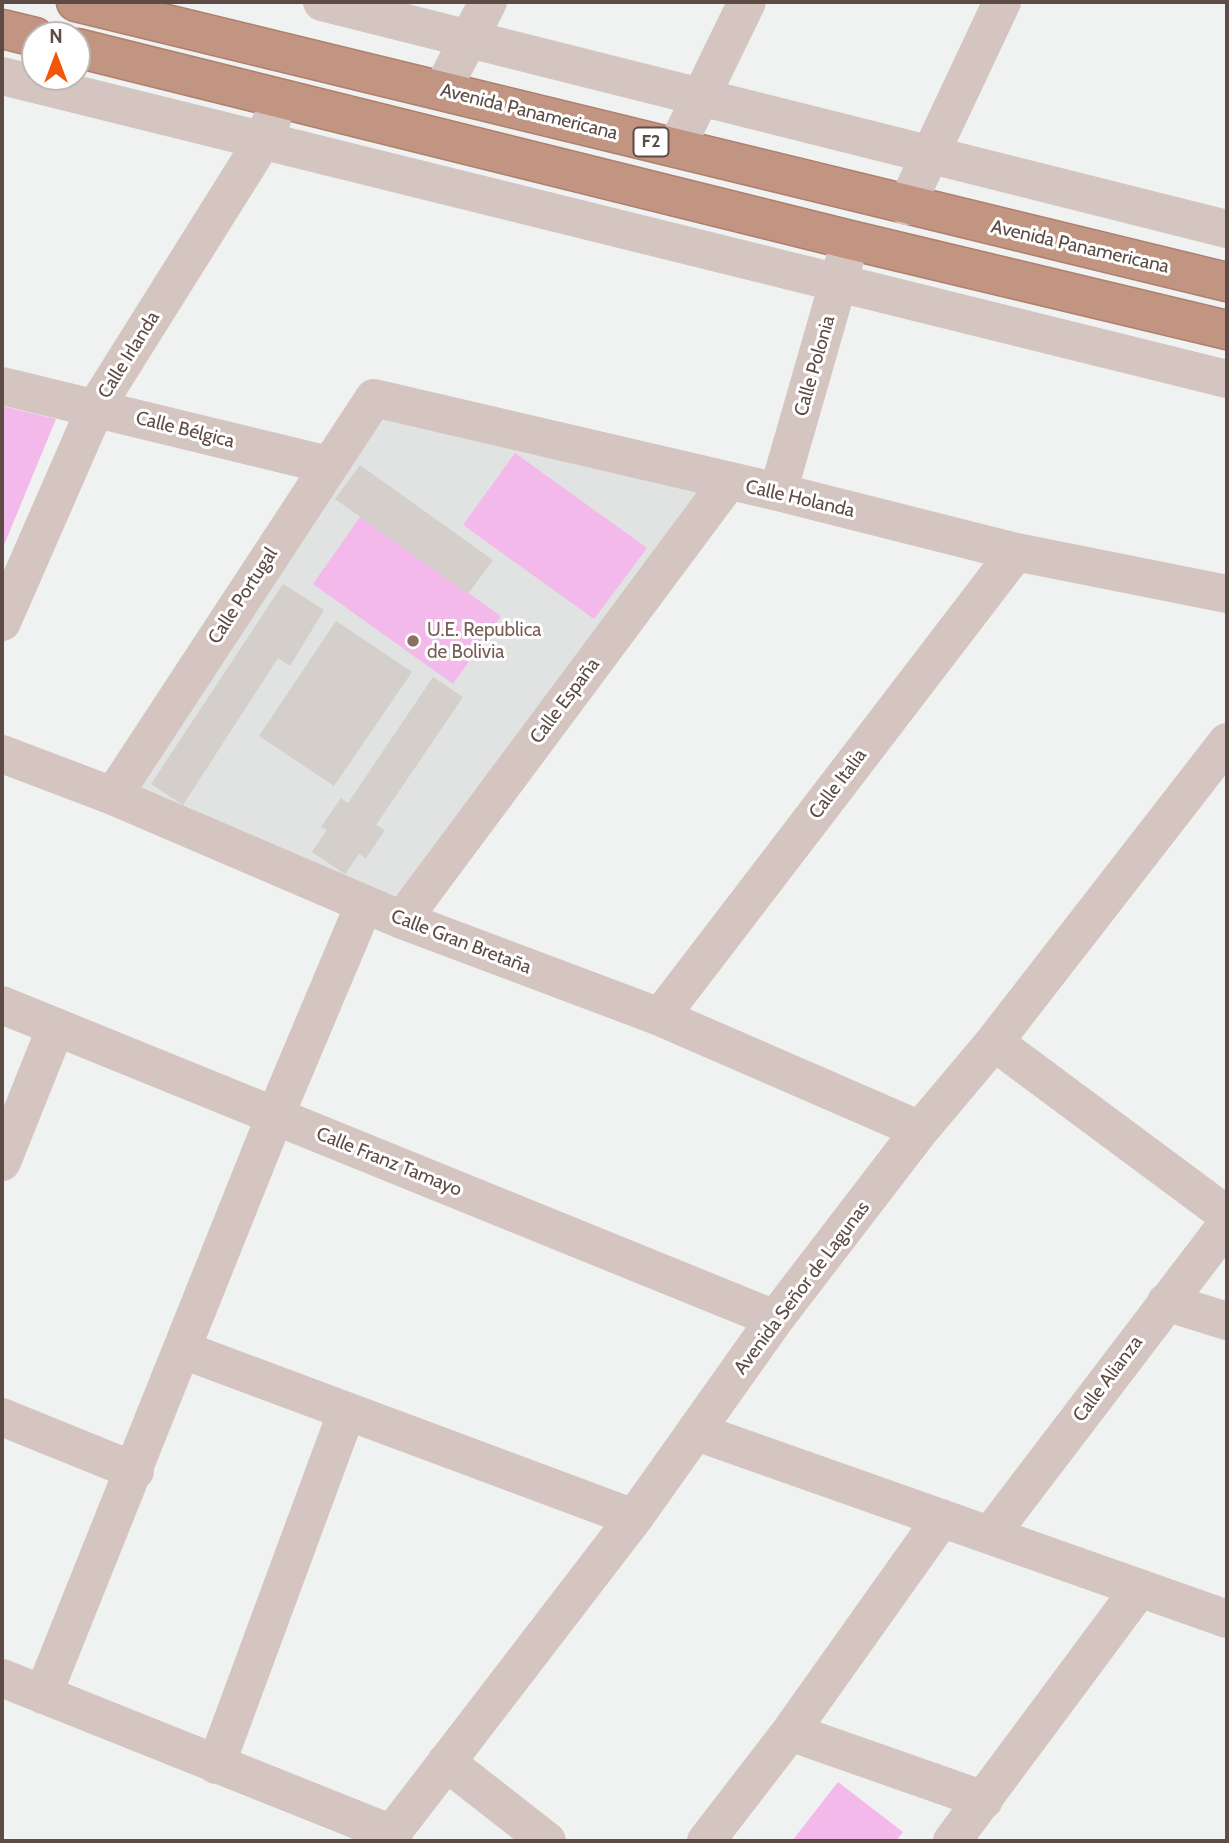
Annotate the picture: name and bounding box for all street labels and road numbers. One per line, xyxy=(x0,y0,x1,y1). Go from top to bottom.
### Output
street label: Avenida Panamericana xyxy=(438,79,620,145)
road number: F2 xyxy=(634,127,668,156)
street label: Avenida Panamericana xyxy=(989,215,1171,279)
street label: Calle Irlanda xyxy=(93,307,165,403)
street label: Calle Polonia xyxy=(790,313,840,419)
street label: Calle Bélgica xyxy=(133,407,237,453)
street label: Calle Holanda xyxy=(743,475,857,523)
street label: Calle Portugal xyxy=(203,544,283,648)
street label: Calle España xyxy=(525,654,605,748)
street label: Calle Italia xyxy=(804,745,872,823)
street label: Calle Gran Bretaña xyxy=(388,905,534,979)
street label: Calle Franz Tamayo xyxy=(313,1122,465,1202)
street label: Avenida Señor de Lagunas xyxy=(729,1197,875,1379)
street label: Calle Alianza xyxy=(1068,1332,1148,1426)

